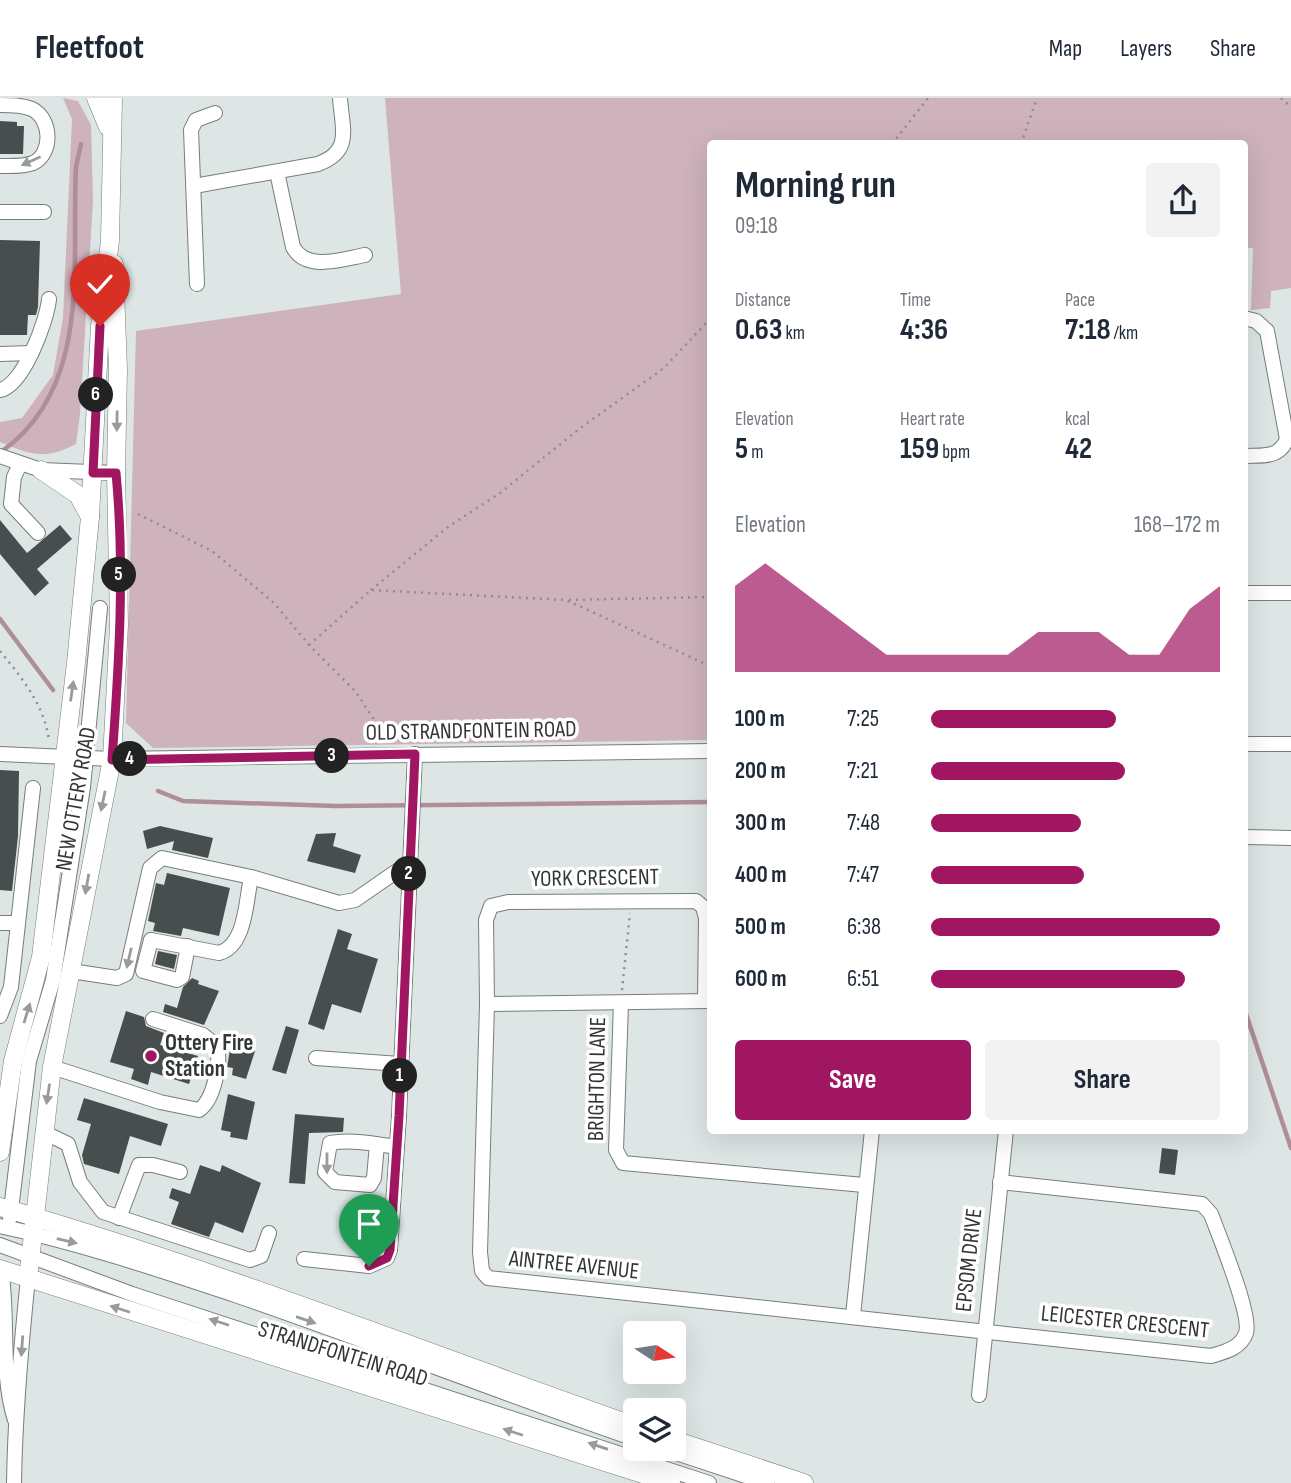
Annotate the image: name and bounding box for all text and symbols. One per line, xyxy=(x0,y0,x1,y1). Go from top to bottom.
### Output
text: Fleetfoot xyxy=(35,28,144,68)
text: Map xyxy=(1049,34,1082,63)
text: Layers xyxy=(1120,34,1172,63)
text: Share xyxy=(1210,34,1256,63)
one-way arrow xyxy=(20,155,41,166)
text: Morning run xyxy=(735,163,896,208)
button: share xyxy=(1146,163,1220,237)
text: 09:18 xyxy=(735,212,778,240)
pin xyxy=(70,254,130,326)
icon: check xyxy=(81,265,119,303)
text: Distance xyxy=(735,289,791,312)
text: Time xyxy=(900,289,931,312)
text: Pace xyxy=(1065,289,1095,312)
text: 0.63 xyxy=(735,312,782,348)
text: 4:36 xyxy=(900,312,948,348)
text: 7:18 xyxy=(1065,312,1111,348)
text: km xyxy=(782,322,805,345)
text: /km xyxy=(1111,322,1138,345)
pin: 6 xyxy=(78,378,114,412)
text: 6 xyxy=(91,383,100,406)
text: Elevation xyxy=(735,408,794,431)
text: Heart rate xyxy=(900,408,965,431)
text: kcal xyxy=(1065,408,1090,431)
one-way arrow xyxy=(111,410,123,432)
text: 5 xyxy=(735,431,748,467)
text: 159 xyxy=(900,431,939,467)
text: 42 xyxy=(1065,431,1092,467)
text: m xyxy=(748,441,763,464)
text: bpm xyxy=(939,441,970,464)
text: Elevation xyxy=(735,511,806,539)
text: 168–172 m xyxy=(1134,511,1220,539)
pin: 5 xyxy=(102,558,136,592)
text: 5 xyxy=(114,563,123,586)
one-way arrow xyxy=(67,680,78,702)
text: 100 m xyxy=(735,705,785,733)
text: 7:25 xyxy=(847,705,879,733)
street label: OLD STRANDFONTEIN ROAD xyxy=(365,715,577,747)
street label: NEW OTTERY ROAD xyxy=(50,725,102,873)
pin: 3 xyxy=(314,738,350,774)
pin: 4 xyxy=(113,742,148,776)
text: 3 xyxy=(327,744,336,767)
text: 4 xyxy=(125,747,134,770)
text: 200 m xyxy=(735,757,786,785)
text: 7:21 xyxy=(847,757,878,785)
one-way arrow xyxy=(98,790,109,812)
text: 300 m xyxy=(735,809,786,837)
text: 7:48 xyxy=(847,809,880,837)
pin: 2 xyxy=(392,856,426,892)
text: 400 m xyxy=(735,861,786,889)
text: 7:47 xyxy=(847,861,879,889)
text: 2 xyxy=(404,862,413,885)
street label: YORK CRESCENT xyxy=(531,863,659,893)
one-way arrow xyxy=(81,873,92,895)
text: 500 m xyxy=(735,913,786,941)
text: 6:38 xyxy=(847,913,881,941)
one-way arrow xyxy=(123,947,134,969)
text: 600 m xyxy=(735,965,787,993)
text: 6:51 xyxy=(847,965,879,993)
one-way arrow xyxy=(23,1002,33,1023)
street label: BRIGHTON LANE xyxy=(582,1017,612,1141)
place label: Ottery Fire Station xyxy=(165,1029,253,1083)
button: Save xyxy=(735,1040,971,1120)
button: Share xyxy=(985,1040,1220,1120)
marker: Ottery Fire Station xyxy=(143,1048,159,1064)
pin: 1 xyxy=(382,1058,418,1094)
text: 1 xyxy=(396,1064,403,1087)
one-way arrow xyxy=(42,1083,53,1105)
one-way arrow xyxy=(321,1152,333,1174)
pin xyxy=(339,1194,399,1266)
icon: arrive xyxy=(350,1205,388,1243)
street label: EPSOM DRIVE xyxy=(950,1207,988,1313)
one-way arrow xyxy=(56,1235,78,1246)
street label: AINTREE AVENUE xyxy=(507,1244,640,1286)
street label: LEICESTER CRESCENT xyxy=(1040,1299,1210,1345)
one-way arrow xyxy=(109,1303,130,1314)
street label: STRANDFONTEIN ROAD xyxy=(255,1315,431,1393)
one-way arrow xyxy=(295,1315,316,1325)
one-way arrow xyxy=(208,1316,229,1327)
north arrow xyxy=(623,1321,686,1384)
map controls xyxy=(623,1321,686,1461)
one-way arrow xyxy=(16,1335,27,1357)
button: layers xyxy=(623,1398,686,1461)
one-way arrow xyxy=(502,1426,523,1437)
one-way arrow xyxy=(588,1440,609,1451)

